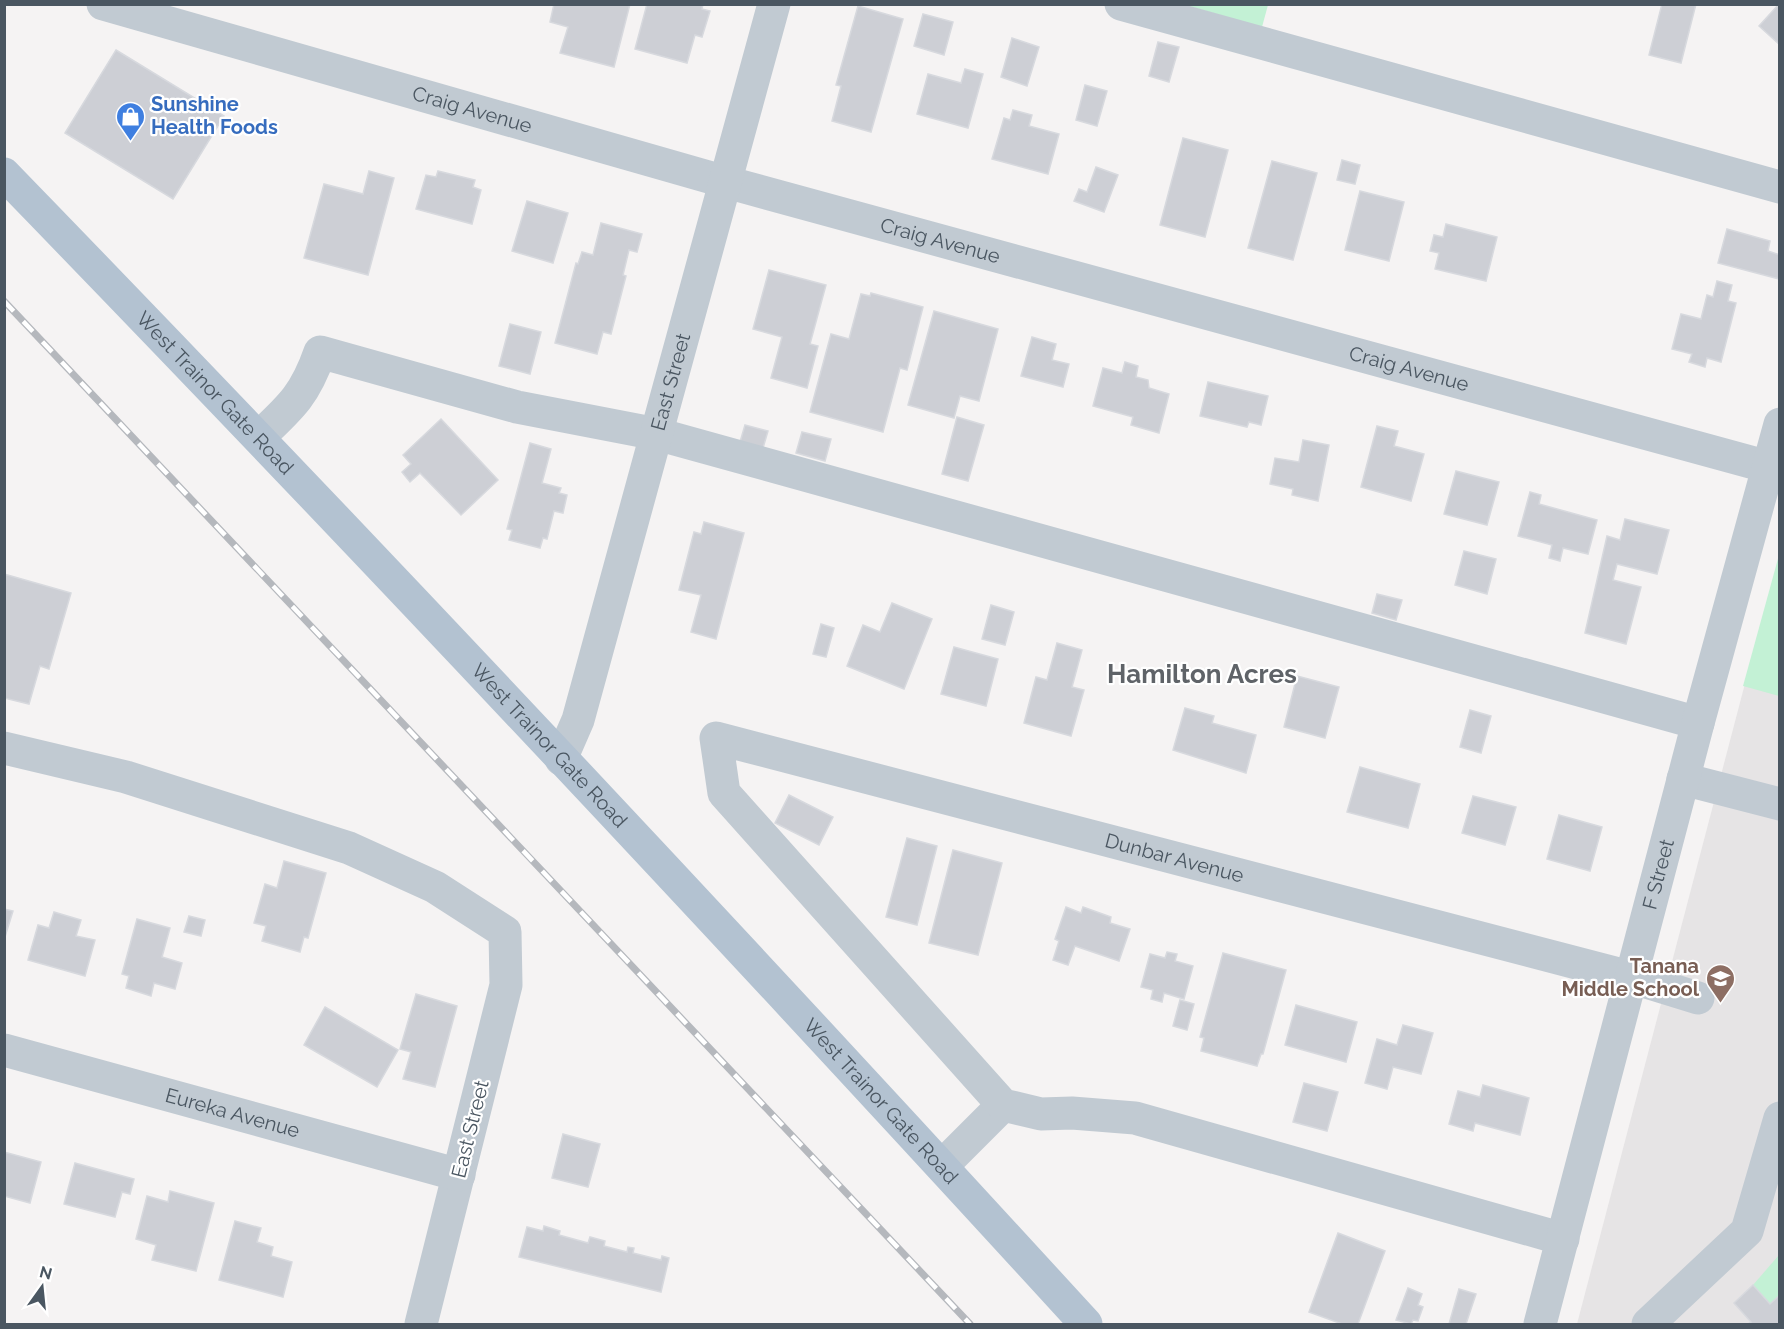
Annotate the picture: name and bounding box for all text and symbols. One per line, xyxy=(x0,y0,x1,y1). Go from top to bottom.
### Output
street label: Craig Avenue xyxy=(410,81,535,138)
place label: Sunshine Health Foods xyxy=(151,92,278,139)
shop icon: Sunshine Health Foods xyxy=(114,100,146,142)
street label: Craig Avenue xyxy=(878,213,1003,268)
street label: West Trainor Gate Road xyxy=(131,306,299,479)
street label: East Street xyxy=(646,330,695,433)
street label: Craig Avenue xyxy=(1346,341,1472,397)
street label: West Trainor Gate Road xyxy=(467,658,632,833)
district label: Hamilton Acres xyxy=(1107,659,1297,689)
street label: Dunbar Avenue xyxy=(1102,828,1247,888)
street label: F Street xyxy=(1637,836,1679,912)
place label: Tanana Middle School xyxy=(1561,954,1700,1001)
school or university icon: Tanana Middle School xyxy=(1704,962,1736,1004)
street label: West Trainor Gate Road xyxy=(798,1013,963,1189)
street label: East Street xyxy=(446,1077,494,1180)
street label: Eureka Avenue xyxy=(163,1083,303,1143)
north arrow xyxy=(12,1257,72,1317)
text: N xyxy=(37,1262,54,1284)

